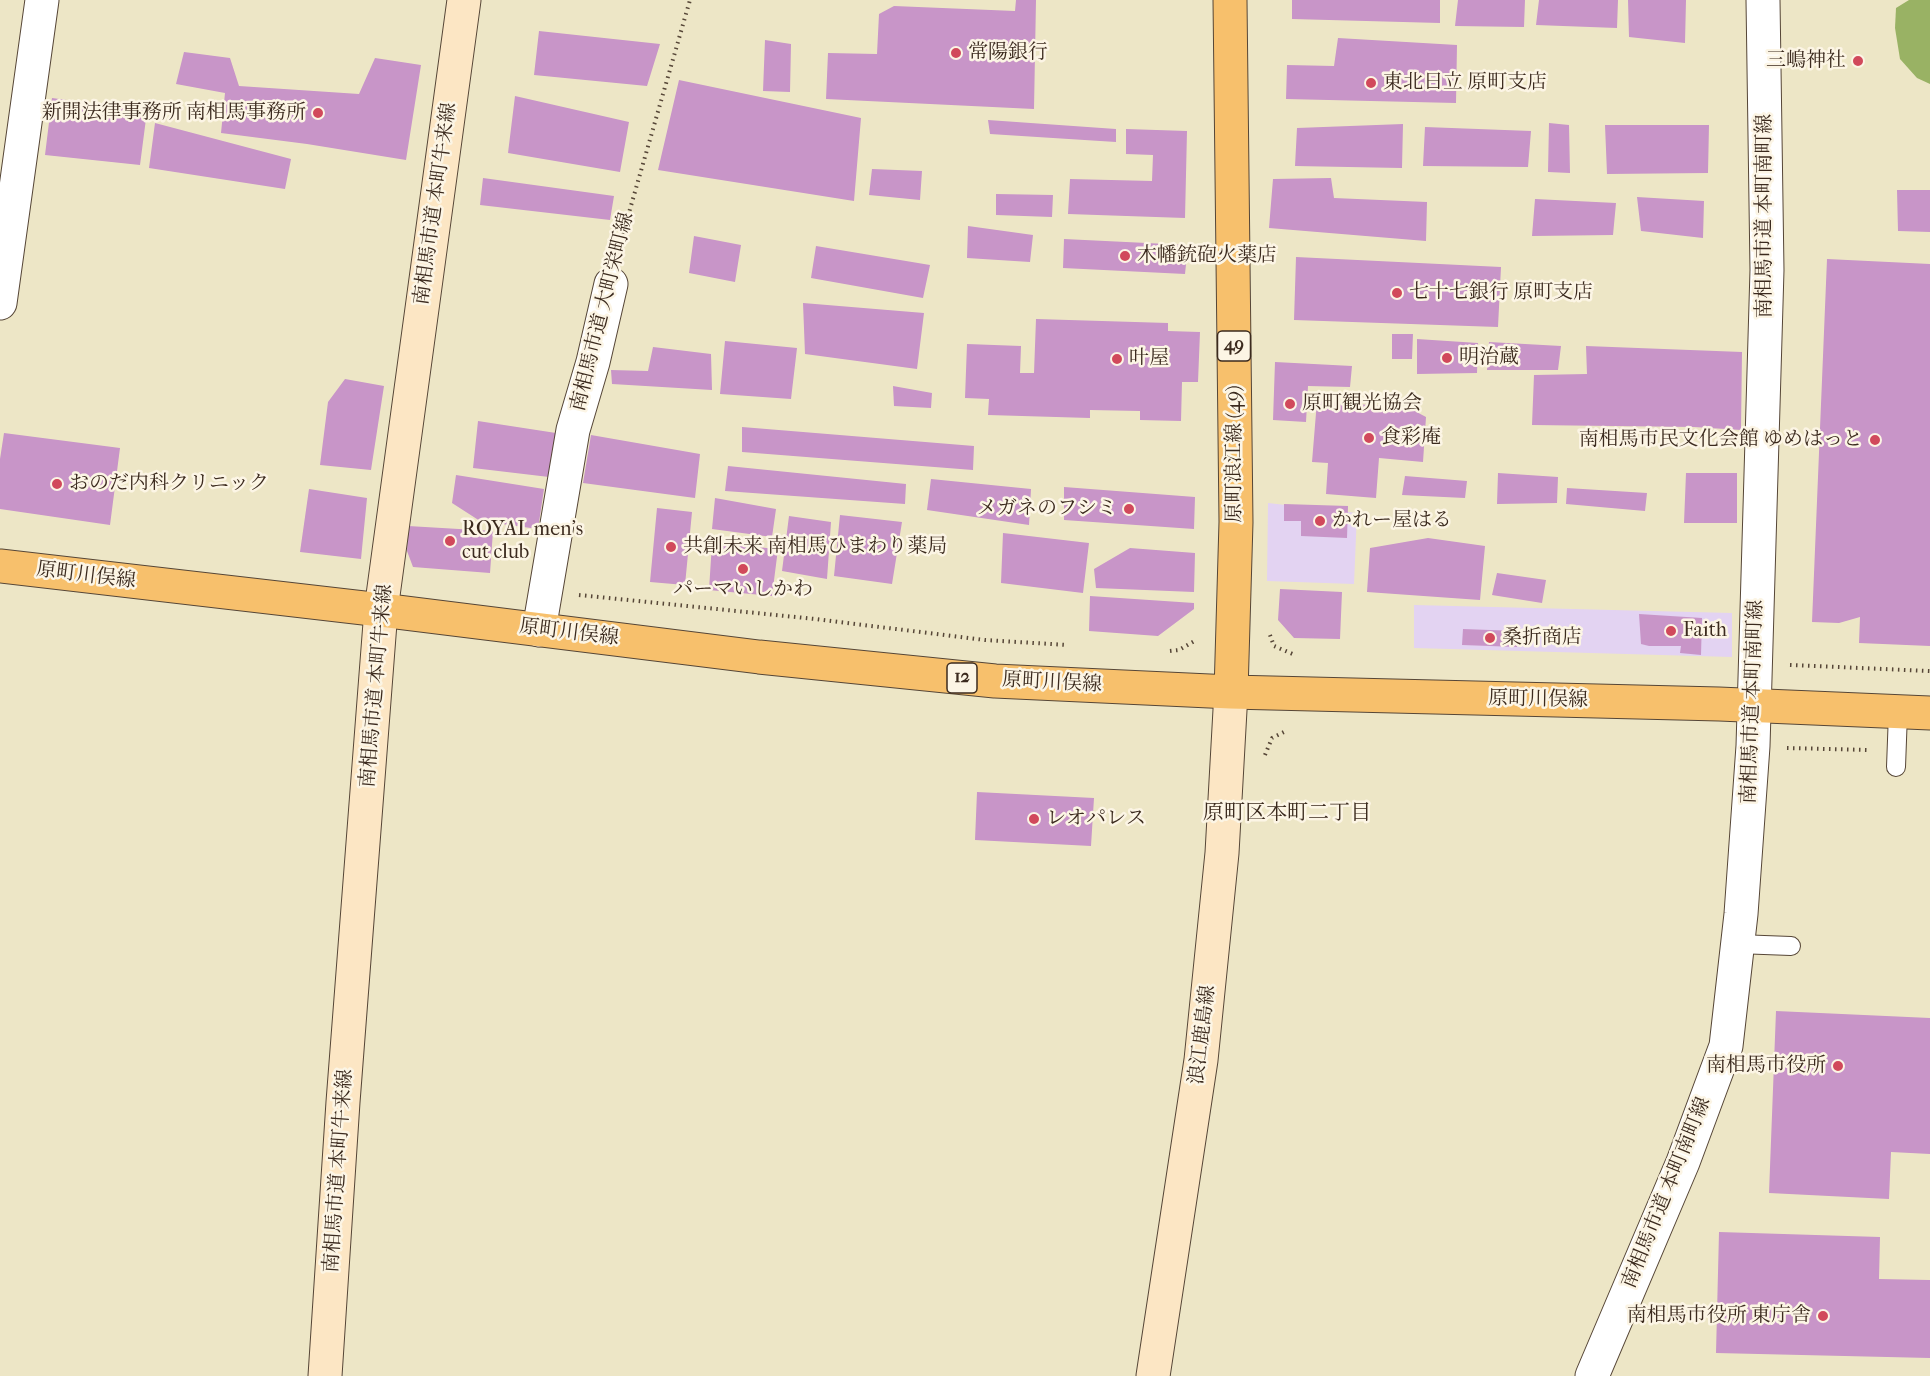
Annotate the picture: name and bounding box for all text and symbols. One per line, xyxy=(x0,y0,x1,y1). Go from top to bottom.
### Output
place label: 常陽銀行 xyxy=(968,41,1048,65)
marker: 常陽銀行 xyxy=(949,46,963,60)
place label: 三嶋神社 xyxy=(1766,49,1846,73)
marker: 三嶋神社 xyxy=(1851,54,1865,68)
place label: 東北日立 原町支店 xyxy=(1383,71,1547,95)
marker: 東北日立 原町支店 xyxy=(1364,76,1378,90)
place label: 新開法律事務所 南相馬事務所 xyxy=(42,101,306,125)
street label: 南相馬市道 本町牛来線 xyxy=(410,101,462,307)
marker: 新開法律事務所 南相馬事務所 xyxy=(311,106,325,120)
street label: 南相馬市道 本町南町線 xyxy=(1753,114,1777,318)
street label: 南相馬市道 大町栄町線 xyxy=(567,210,639,414)
place label: 木幡銃砲火薬店 xyxy=(1137,244,1277,268)
marker: 木幡銃砲火薬店 xyxy=(1118,249,1132,263)
place label: 七十七銀行 原町支店 xyxy=(1409,281,1593,305)
marker: 七十七銀行 原町支店 xyxy=(1390,286,1404,300)
road number: 49 xyxy=(1218,331,1250,361)
place label: 明治蔵 xyxy=(1459,346,1519,370)
place label: 叶屋 xyxy=(1129,347,1169,371)
marker: 明治蔵 xyxy=(1440,351,1454,365)
marker: 叶屋 xyxy=(1110,352,1124,366)
street label: 原町浪江線 (49) xyxy=(1223,385,1247,523)
place label: 原町観光協会 xyxy=(1302,392,1422,416)
marker: 原町観光協会 xyxy=(1283,397,1297,411)
place label: 食彩庵 xyxy=(1381,426,1441,450)
place label: 南相馬市民文化会館 ゆめはっと xyxy=(1579,428,1863,452)
marker: 食彩庵 xyxy=(1362,431,1376,445)
marker: 南相馬市民文化会館 ゆめはっと xyxy=(1868,433,1882,447)
place label: おのだ内科クリニック xyxy=(69,472,269,496)
marker: おのだ内科クリニック xyxy=(50,477,64,491)
place label: メガネのフシミ xyxy=(977,497,1117,521)
marker: メガネのフシミ xyxy=(1122,502,1136,516)
place label: かれー屋はる xyxy=(1332,509,1452,533)
marker: かれー屋はる xyxy=(1313,514,1327,528)
place label: ROYAL men's cut club xyxy=(462,518,583,565)
marker: ROYAL men's cut club xyxy=(443,534,457,548)
place label: 共創未来 南相馬ひまわり薬局 xyxy=(683,535,947,559)
marker: 共創未来 南相馬ひまわり薬局 xyxy=(664,540,678,554)
street label: 原町川俣線 xyxy=(35,558,137,594)
marker: パーマいしかわ xyxy=(736,562,750,576)
place label: パーマいしかわ xyxy=(673,578,813,602)
street label: 南相馬市道 本町牛来線 xyxy=(356,583,398,789)
street label: 南相馬市道 本町南町線 xyxy=(1737,599,1769,805)
street label: 原町川俣線 xyxy=(518,615,620,651)
place label: Faith xyxy=(1683,619,1727,643)
marker: Faith xyxy=(1664,624,1678,638)
place label: 桑折商店 xyxy=(1502,626,1582,650)
marker: 桑折商店 xyxy=(1483,631,1497,645)
road number: 12 xyxy=(947,663,977,693)
street label: 原町川俣線 xyxy=(1001,668,1103,698)
street label: 原町川俣線 xyxy=(1488,687,1588,713)
district label: 原町区本町二丁目 xyxy=(1203,801,1371,827)
place label: レオパレス xyxy=(1046,807,1146,831)
marker: レオパレス xyxy=(1027,812,1041,826)
street label: 浪江鹿島線 xyxy=(1185,984,1221,1086)
place label: 南相馬市役所 xyxy=(1706,1054,1826,1078)
marker: 南相馬市役所 xyxy=(1831,1059,1845,1073)
street label: 南相馬市道 本町牛来線 xyxy=(320,1068,358,1274)
street label: 南相馬市道 本町南町線 xyxy=(1618,1094,1716,1292)
place label: 南相馬市役所 東庁舎 xyxy=(1627,1304,1811,1328)
marker: 南相馬市役所 東庁舎 xyxy=(1816,1309,1830,1323)

